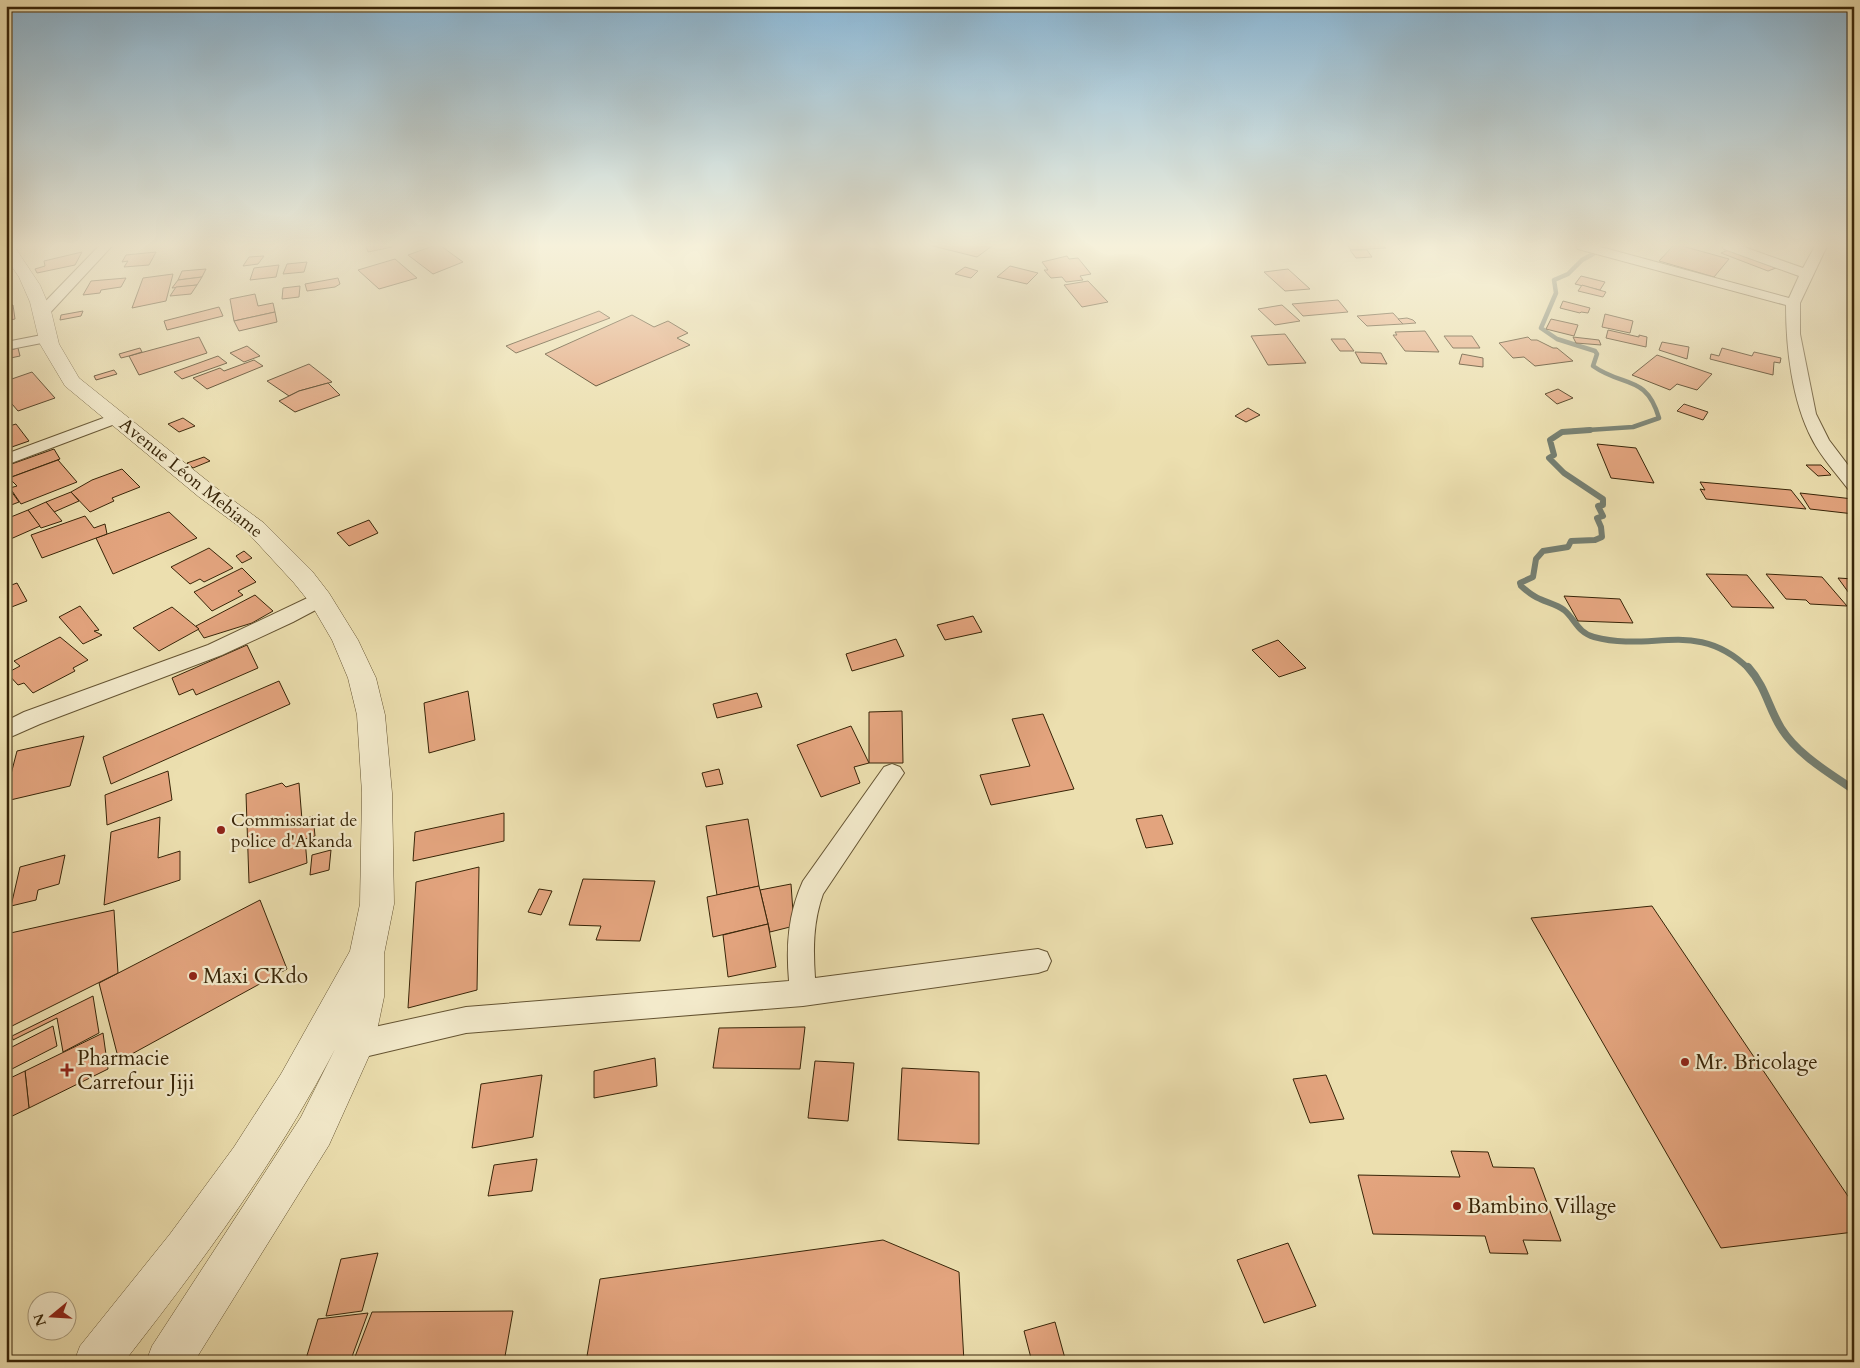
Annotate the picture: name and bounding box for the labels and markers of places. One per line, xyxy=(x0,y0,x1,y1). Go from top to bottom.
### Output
place label: Commissariat de police d'Akanda xyxy=(231,808,358,854)
marker: Commissariat de police d'Akanda xyxy=(215,824,227,836)
place label: Maxi CKdo xyxy=(203,962,308,991)
marker: Maxi CKdo xyxy=(187,970,199,982)
place label: Pharmacie Carrefour Jiji xyxy=(77,1044,194,1097)
place label: Mr. Bricolage xyxy=(1695,1048,1818,1077)
marker: Mr. Bricolage xyxy=(1679,1056,1691,1068)
marker: Pharmacie Carrefour Jiji xyxy=(61,1064,73,1076)
place label: Bambino Village xyxy=(1467,1192,1617,1221)
marker: Bambino Village xyxy=(1451,1200,1463,1212)

